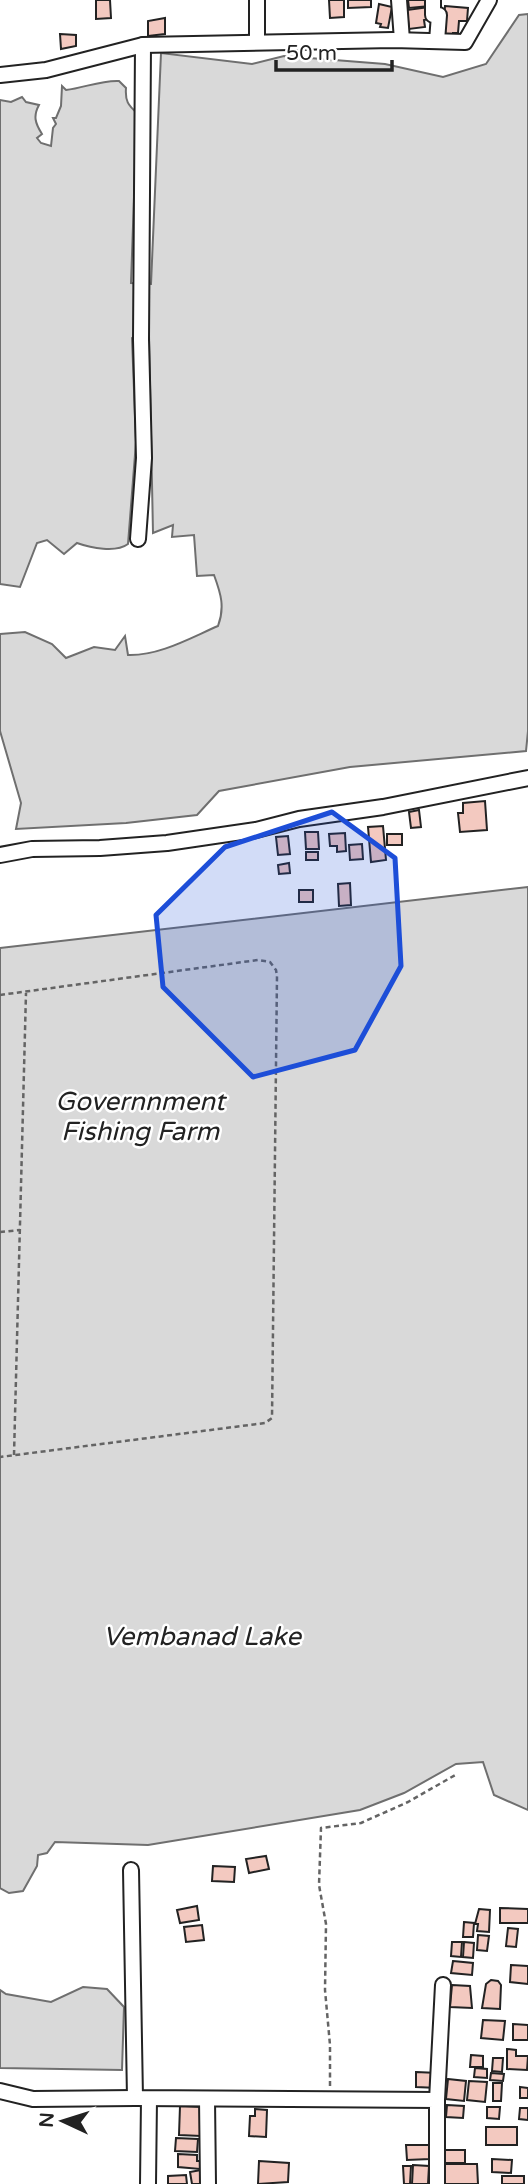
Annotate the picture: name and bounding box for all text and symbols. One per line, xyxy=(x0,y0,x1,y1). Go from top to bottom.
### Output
scale bar xyxy=(276,28,392,72)
text: 50 m xyxy=(286,41,337,66)
water label: Governnment Fishing Farm xyxy=(55,1086,228,1147)
water label: Vembanad Lake xyxy=(103,1621,302,1652)
north arrow xyxy=(28,2086,98,2156)
text: N xyxy=(36,2112,59,2128)

